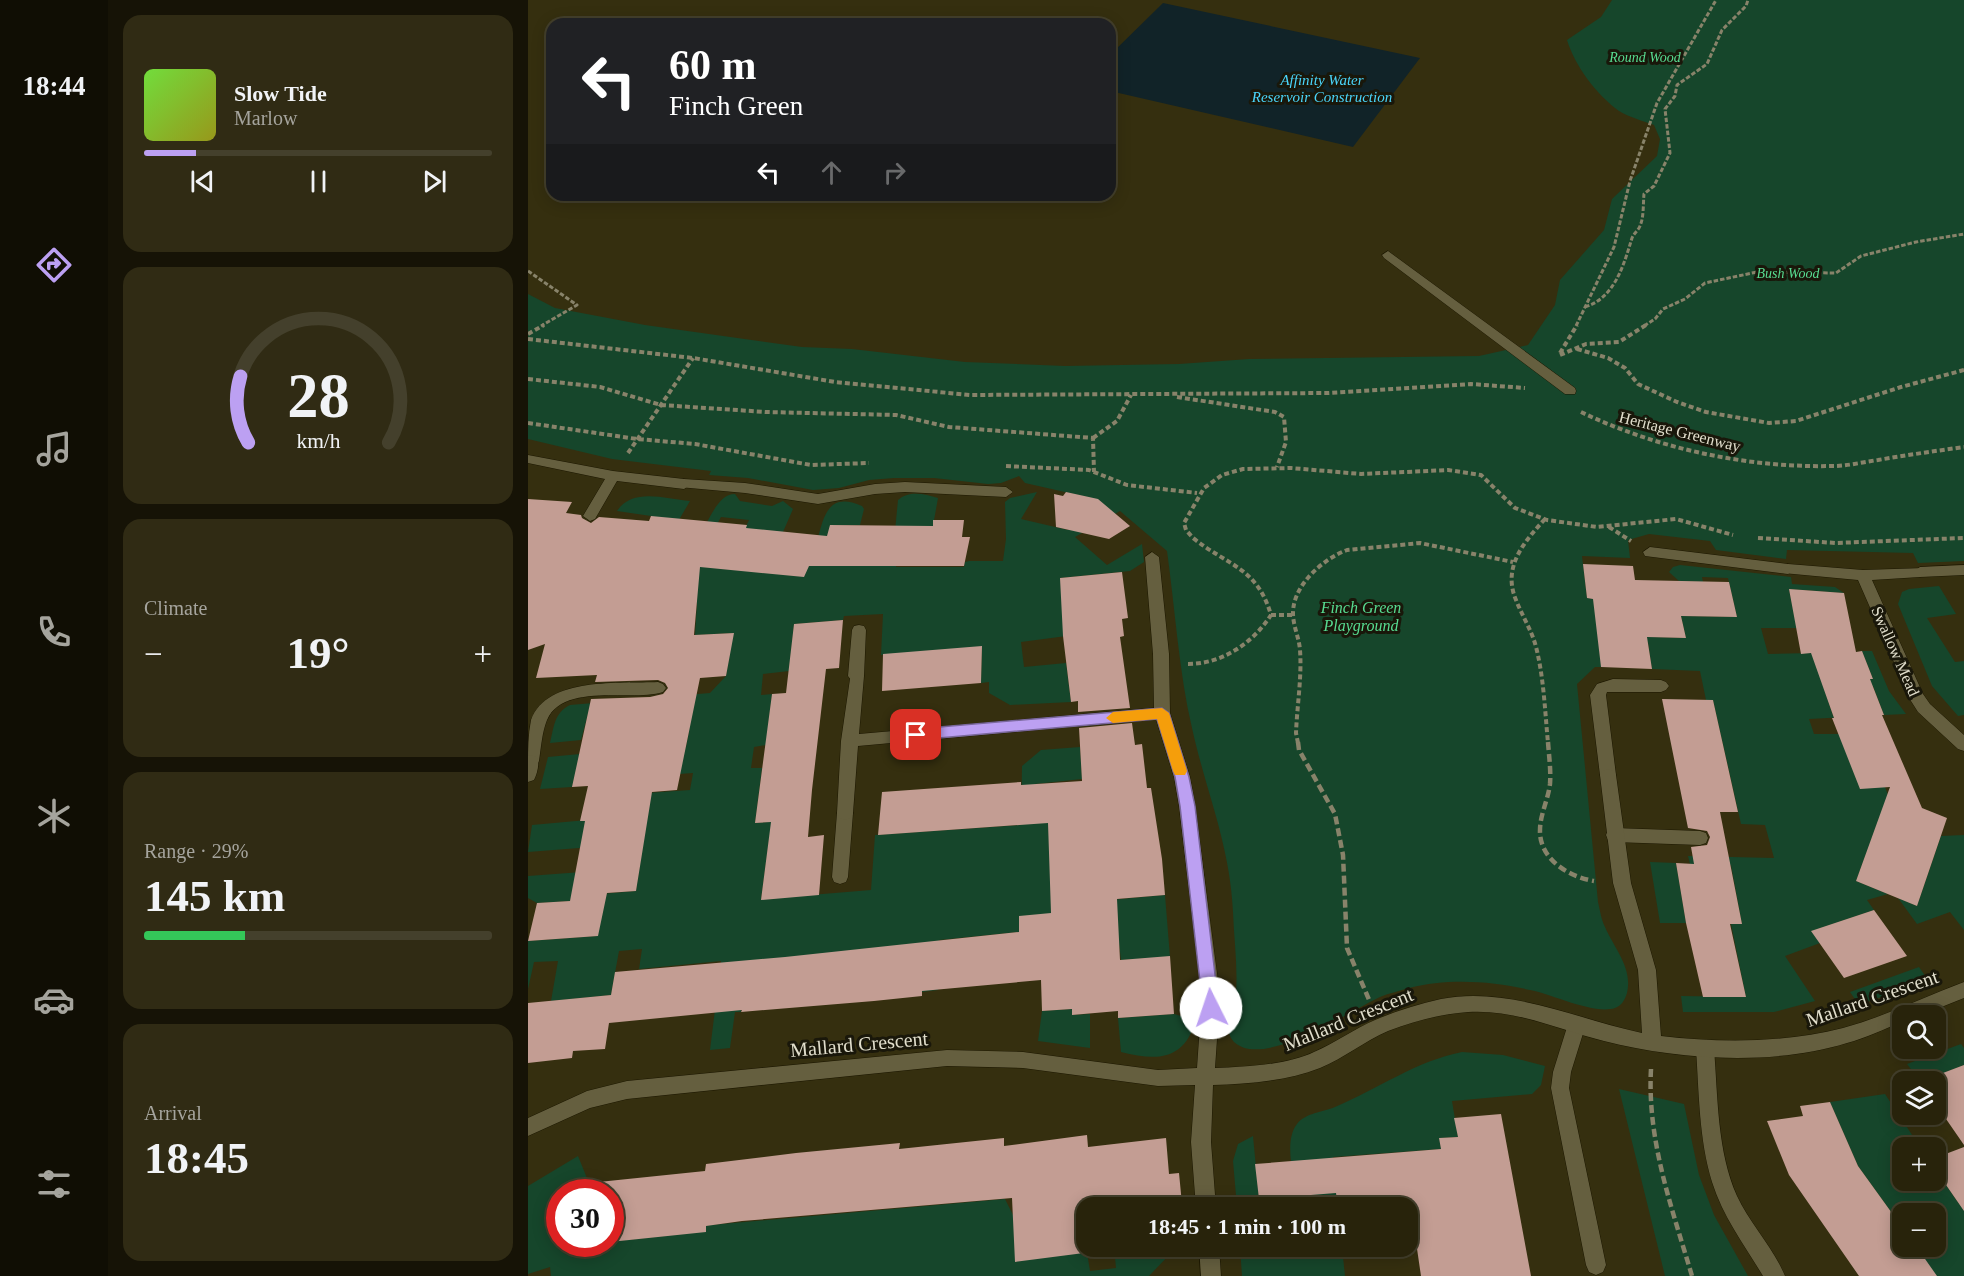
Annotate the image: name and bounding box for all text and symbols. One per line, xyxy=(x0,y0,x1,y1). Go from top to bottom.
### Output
icon: left xyxy=(570,42,648,120)
text: 60 m xyxy=(669,42,757,88)
park label: Round Wood xyxy=(1608,50,1682,65)
text: 18:44 xyxy=(23,71,86,101)
water label: Affinity Water Reservoir Construction xyxy=(1251,72,1392,105)
text: Slow Tide xyxy=(234,81,327,106)
text: Finch Green xyxy=(669,91,803,121)
text: Marlow xyxy=(234,107,297,129)
icon: left xyxy=(752,156,785,189)
icon: ahead xyxy=(815,156,848,189)
icon: right xyxy=(878,156,911,189)
icon: previous xyxy=(186,165,219,198)
icon: pause xyxy=(302,165,335,198)
icon: next xyxy=(418,165,451,198)
icon: directions xyxy=(33,244,75,286)
park label: Bush Wood xyxy=(1757,266,1820,281)
text: 28 xyxy=(287,361,349,430)
street label: Heritage Greenway xyxy=(1617,408,1742,456)
icon: music xyxy=(33,428,75,470)
text: km/h xyxy=(296,429,340,453)
text: Climate xyxy=(144,597,207,619)
park label: Finch Green Playground xyxy=(1320,599,1401,635)
street label: Swallow Mead xyxy=(1868,604,1923,699)
icon: phone xyxy=(33,611,75,653)
text: 19° xyxy=(287,628,350,678)
text: − xyxy=(144,636,163,672)
text: + xyxy=(473,636,492,672)
pin xyxy=(890,709,941,760)
icon: arrive xyxy=(899,718,932,751)
icon: climate xyxy=(33,795,75,837)
text: Range · 29% xyxy=(144,840,248,862)
text: 145 km xyxy=(144,871,285,921)
street label: Mallard Crescent xyxy=(1803,965,1941,1031)
position arrow xyxy=(1179,976,1243,1040)
icon: car xyxy=(33,979,75,1021)
street label: Mallard Crescent xyxy=(1280,983,1417,1055)
map controls xyxy=(1892,1005,1946,1257)
button: search xyxy=(1892,1005,1946,1059)
street label: Mallard Crescent xyxy=(789,1027,929,1061)
button: layers xyxy=(1892,1071,1946,1125)
text: Arrival xyxy=(144,1102,202,1124)
text: 18:45 xyxy=(144,1133,249,1183)
button: + xyxy=(1892,1137,1946,1191)
icon: filters xyxy=(33,1163,75,1205)
speed limit sign: 30 xyxy=(546,1179,624,1257)
button: − xyxy=(1892,1203,1946,1257)
text: 18:45 · 1 min · 100 m xyxy=(1148,1214,1346,1239)

